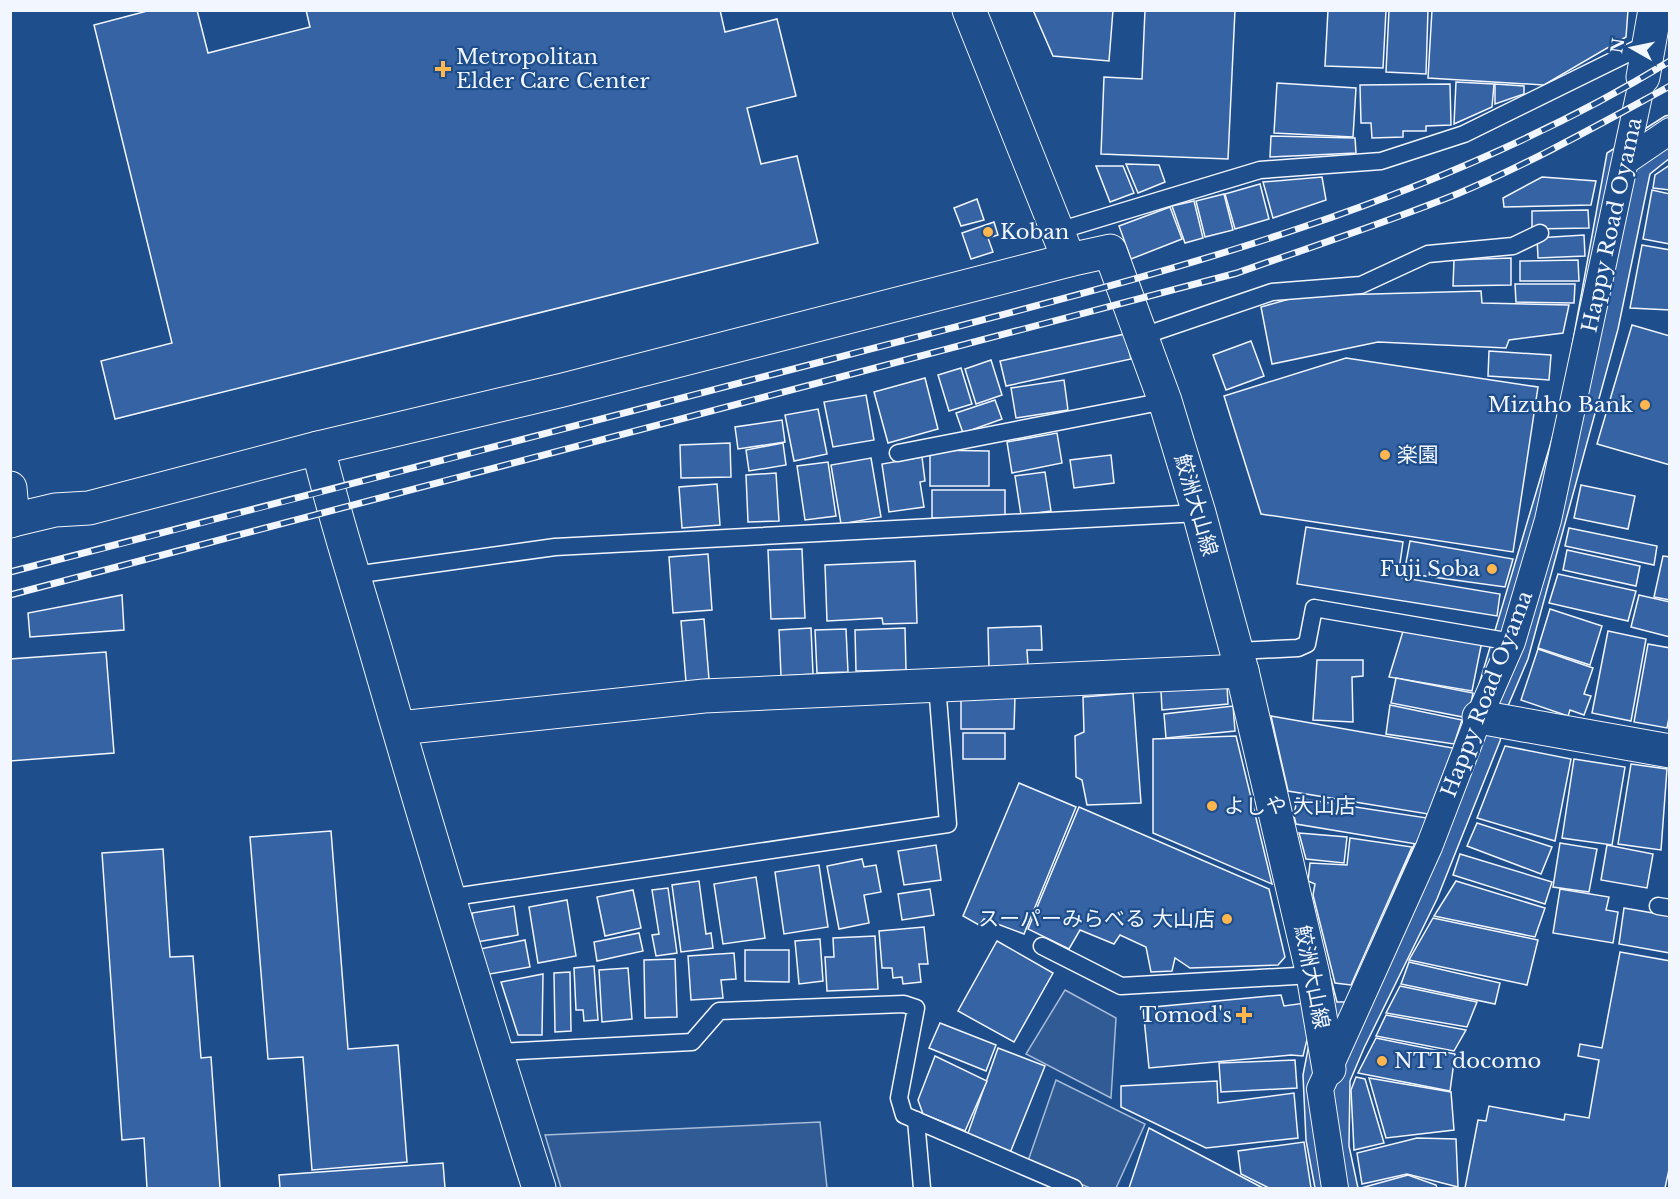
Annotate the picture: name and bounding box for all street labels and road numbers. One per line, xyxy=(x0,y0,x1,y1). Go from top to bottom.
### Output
street label: Happy Road Oyama xyxy=(1577,115,1648,335)
street label: 鮫洲大山線 xyxy=(1169,451,1223,559)
street label: Happy Road Oyama xyxy=(1436,587,1538,801)
street label: 鮫洲大山線 xyxy=(1289,923,1335,1031)

